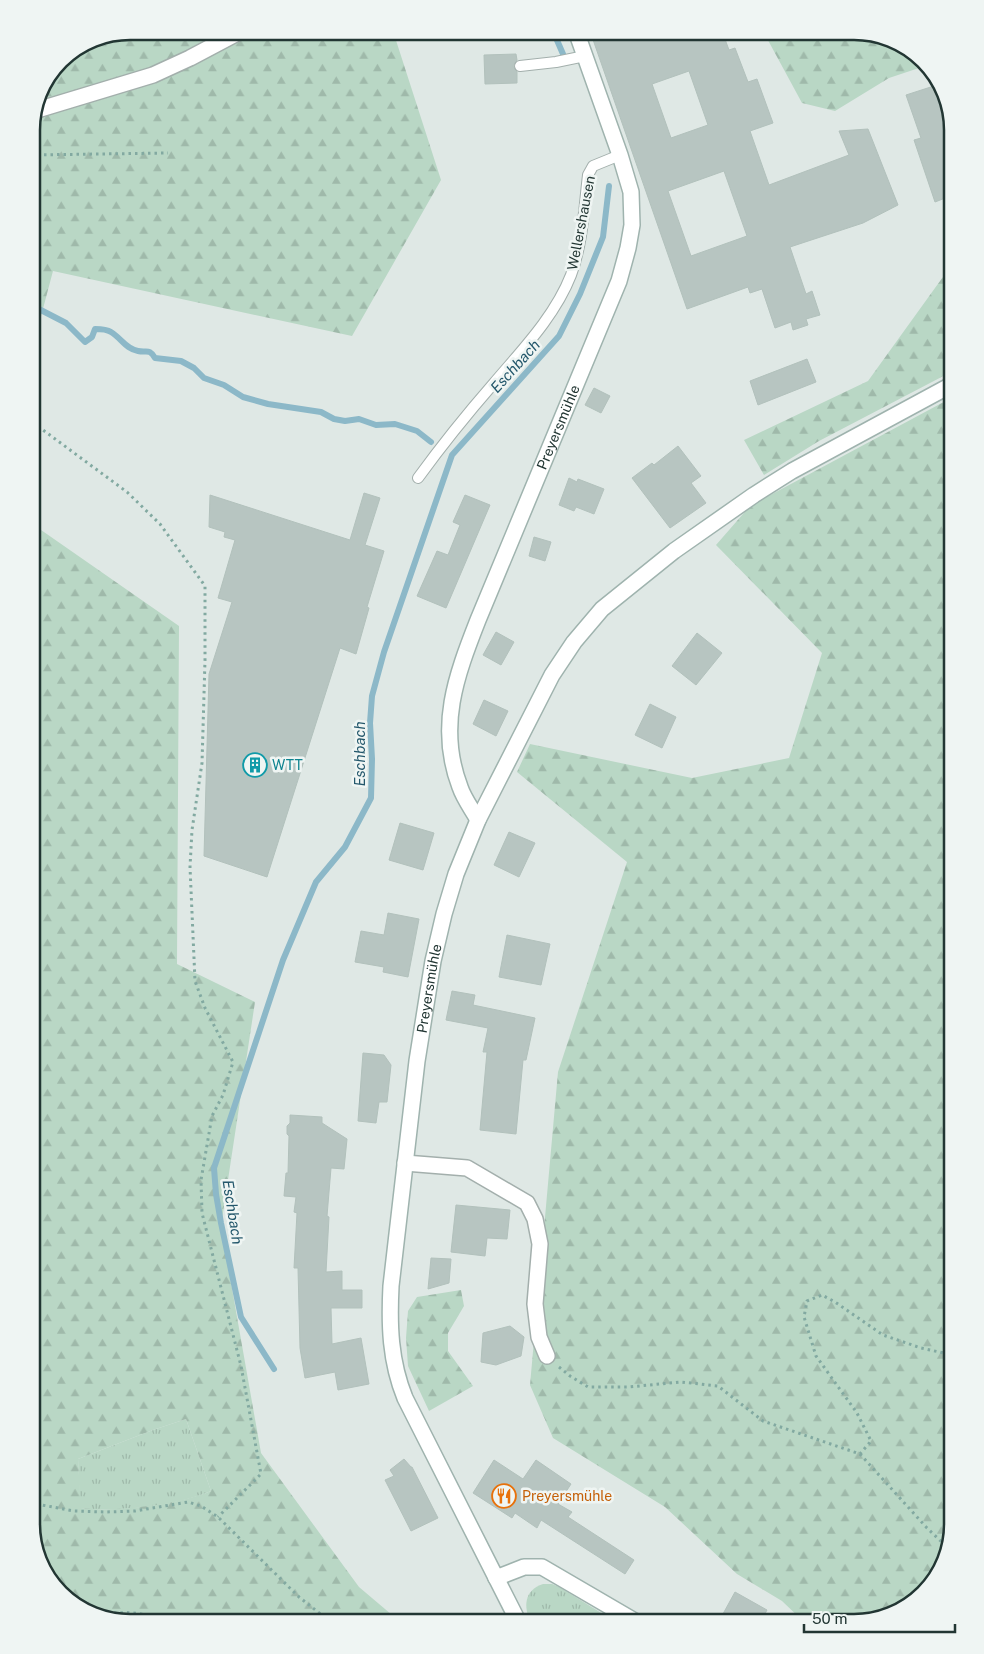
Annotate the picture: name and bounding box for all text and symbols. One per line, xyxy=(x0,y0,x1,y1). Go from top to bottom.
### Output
street label: Wellershausen xyxy=(564,174,598,272)
water label: Eschbach xyxy=(487,336,543,396)
street label: Preyersmühle xyxy=(533,382,583,472)
water label: Eschbach xyxy=(351,721,368,787)
building icon: WTT xyxy=(242,752,268,778)
place label: WTT xyxy=(272,757,303,773)
street label: Preyersmühle xyxy=(414,942,445,1034)
water label: Eschbach xyxy=(220,1178,246,1246)
restaurant icon: Preyersmühle xyxy=(491,1483,517,1509)
place label: Preyersmühle xyxy=(522,1488,612,1504)
scale bar xyxy=(804,1602,955,1634)
text: 50 m xyxy=(812,1610,847,1627)

